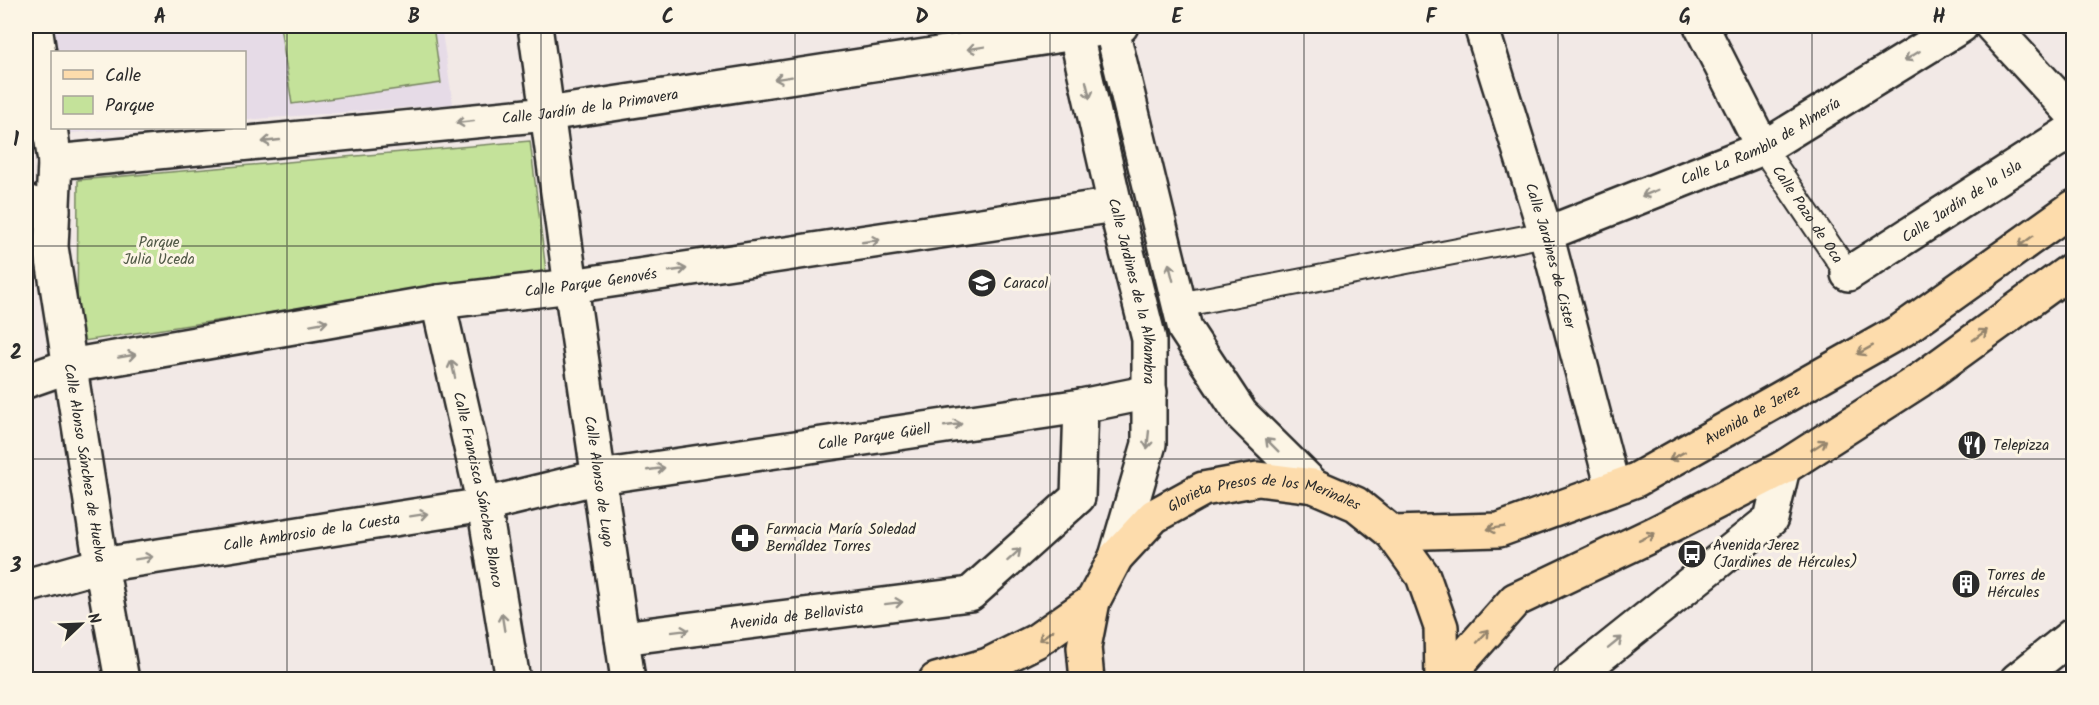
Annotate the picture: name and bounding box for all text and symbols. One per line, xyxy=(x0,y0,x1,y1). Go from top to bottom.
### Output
text: A xyxy=(154,2,166,34)
text: B xyxy=(408,2,420,34)
text: C xyxy=(662,2,674,34)
text: D xyxy=(915,2,929,34)
text: E xyxy=(1171,2,1183,34)
text: F xyxy=(1426,2,1438,34)
text: G xyxy=(1679,2,1691,34)
text: H xyxy=(1932,2,1946,34)
one-way arrow xyxy=(966,43,986,54)
one-way arrow xyxy=(1903,50,1920,63)
legend xyxy=(51,51,246,129)
text: Calle xyxy=(105,62,141,91)
one-way arrow xyxy=(774,72,793,83)
one-way arrow xyxy=(1083,79,1094,99)
street label: Calle Jardín de la Primavera xyxy=(501,83,680,131)
text: Parque xyxy=(105,92,154,121)
street label: Calle La Rambla de Almería xyxy=(1677,92,1846,193)
one-way arrow xyxy=(456,117,476,128)
text: 1 xyxy=(13,125,19,157)
one-way arrow xyxy=(262,136,282,147)
street label: Calle Jardín de la Isla xyxy=(1897,154,2027,250)
street label: Calle Pazo de Oca xyxy=(1765,161,1849,269)
street label: Calle Jardines de Cister xyxy=(1518,180,1582,332)
one-way arrow xyxy=(1641,188,1660,199)
street label: Calle Jardines de la Alhambra xyxy=(1101,196,1160,384)
park label: Parque Julia Uceda xyxy=(123,231,195,272)
one-way arrow xyxy=(2018,235,2034,247)
one-way arrow xyxy=(860,236,880,247)
street label: Calle Parque Genovés xyxy=(523,262,659,304)
one-way arrow xyxy=(1165,263,1177,282)
one-way arrow xyxy=(667,264,687,275)
school or university icon: Caracol xyxy=(966,267,998,299)
place label: Caracol xyxy=(1003,272,1048,296)
one-way arrow xyxy=(308,317,328,328)
one-way arrow xyxy=(1972,329,1988,342)
text: 2 xyxy=(10,338,22,370)
one-way arrow xyxy=(1857,345,1874,357)
one-way arrow xyxy=(116,351,136,362)
one-way arrow xyxy=(446,360,458,379)
street label: Calle Alonso Sánchez de Huelva xyxy=(56,362,112,564)
street label: Avenida de Jerez xyxy=(1700,379,1805,452)
street label: Calle Francisca Sánchez Blanco xyxy=(446,390,509,590)
street label: Calle Alonso de Lugo xyxy=(577,414,620,549)
street label: Calle Parque Güell xyxy=(816,417,933,458)
one-way arrow xyxy=(943,419,963,430)
one-way arrow xyxy=(1142,429,1153,449)
restaurant icon: Telepizza xyxy=(1956,429,1988,461)
place label: Telepizza xyxy=(1993,434,2049,458)
one-way arrow xyxy=(1265,438,1280,452)
one-way arrow xyxy=(1810,438,1827,450)
one-way arrow xyxy=(1669,451,1686,463)
one-way arrow xyxy=(646,463,666,474)
text: Glorieta Presos de los Merinales xyxy=(1163,468,1367,519)
street label: Glorieta Presos de los Merinales xyxy=(1162,502,1364,520)
street label: Calle Ambrosio de la Cuesta xyxy=(221,507,402,559)
one-way arrow xyxy=(409,509,429,520)
place label: Farmacia María Soledad Bernáldez Torres xyxy=(766,518,916,559)
pharmacy icon: Farmacia María Soledad Bernáldez Torres xyxy=(729,522,761,554)
one-way arrow xyxy=(1487,523,1507,534)
one-way arrow xyxy=(1638,530,1656,542)
place label: Avenida Jerez (Jardines de Hércules) xyxy=(1713,534,1858,575)
bus stop icon: Avenida Jerez (Jardines de Hércules) xyxy=(1676,538,1708,570)
one-way arrow xyxy=(1006,548,1021,562)
text: 3 xyxy=(10,551,22,583)
one-way arrow xyxy=(133,552,153,563)
place label: Torres de Hércules xyxy=(1987,564,2045,605)
building icon: Torres de Hércules xyxy=(1950,568,1982,600)
north arrow xyxy=(51,594,111,654)
street label: Avenida de Bellavista xyxy=(728,597,865,637)
one-way arrow xyxy=(884,598,903,609)
text: N xyxy=(80,609,107,628)
one-way arrow xyxy=(497,612,508,632)
one-way arrow xyxy=(669,625,689,636)
one-way arrow xyxy=(1038,628,1054,641)
one-way arrow xyxy=(1476,629,1490,644)
one-way arrow xyxy=(1607,636,1622,650)

